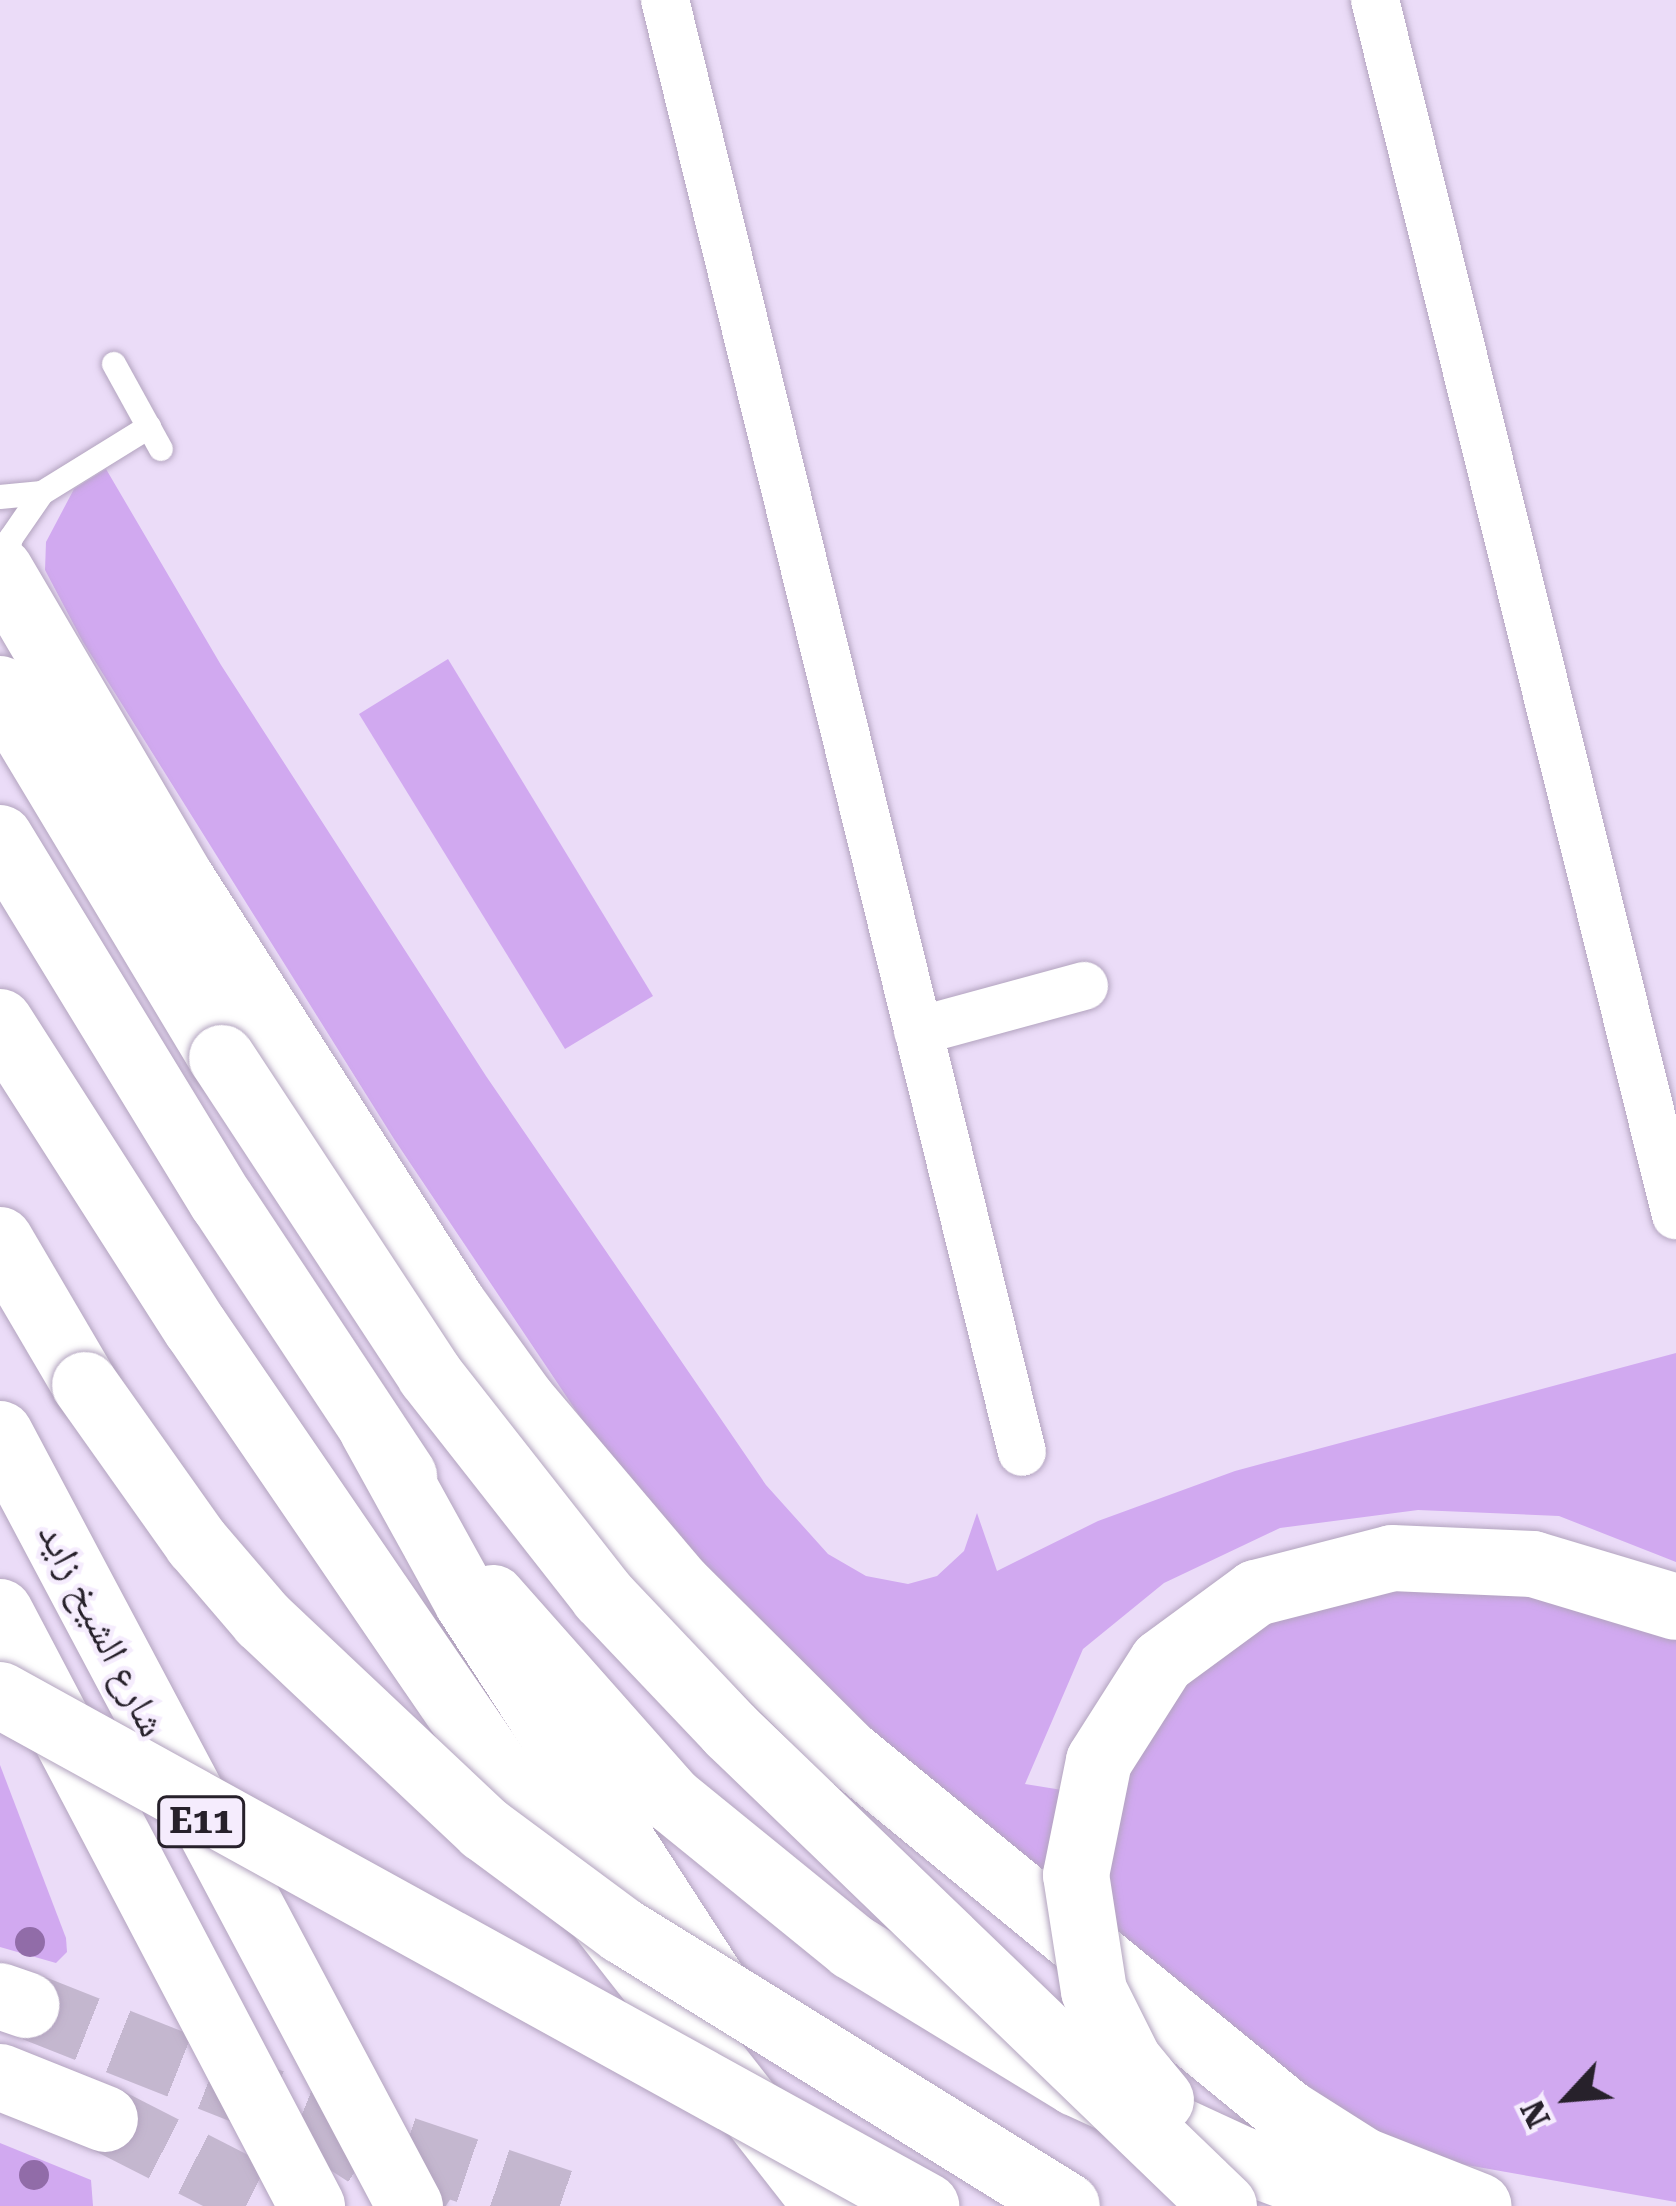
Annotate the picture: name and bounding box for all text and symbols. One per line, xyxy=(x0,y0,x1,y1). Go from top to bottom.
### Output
street label: شارع الشيخ زايد xyxy=(28,1515,176,1745)
road number: E11 xyxy=(156,1792,246,1852)
north arrow xyxy=(1508,2038,1628,2158)
text: N xyxy=(1512,2094,1558,2134)

